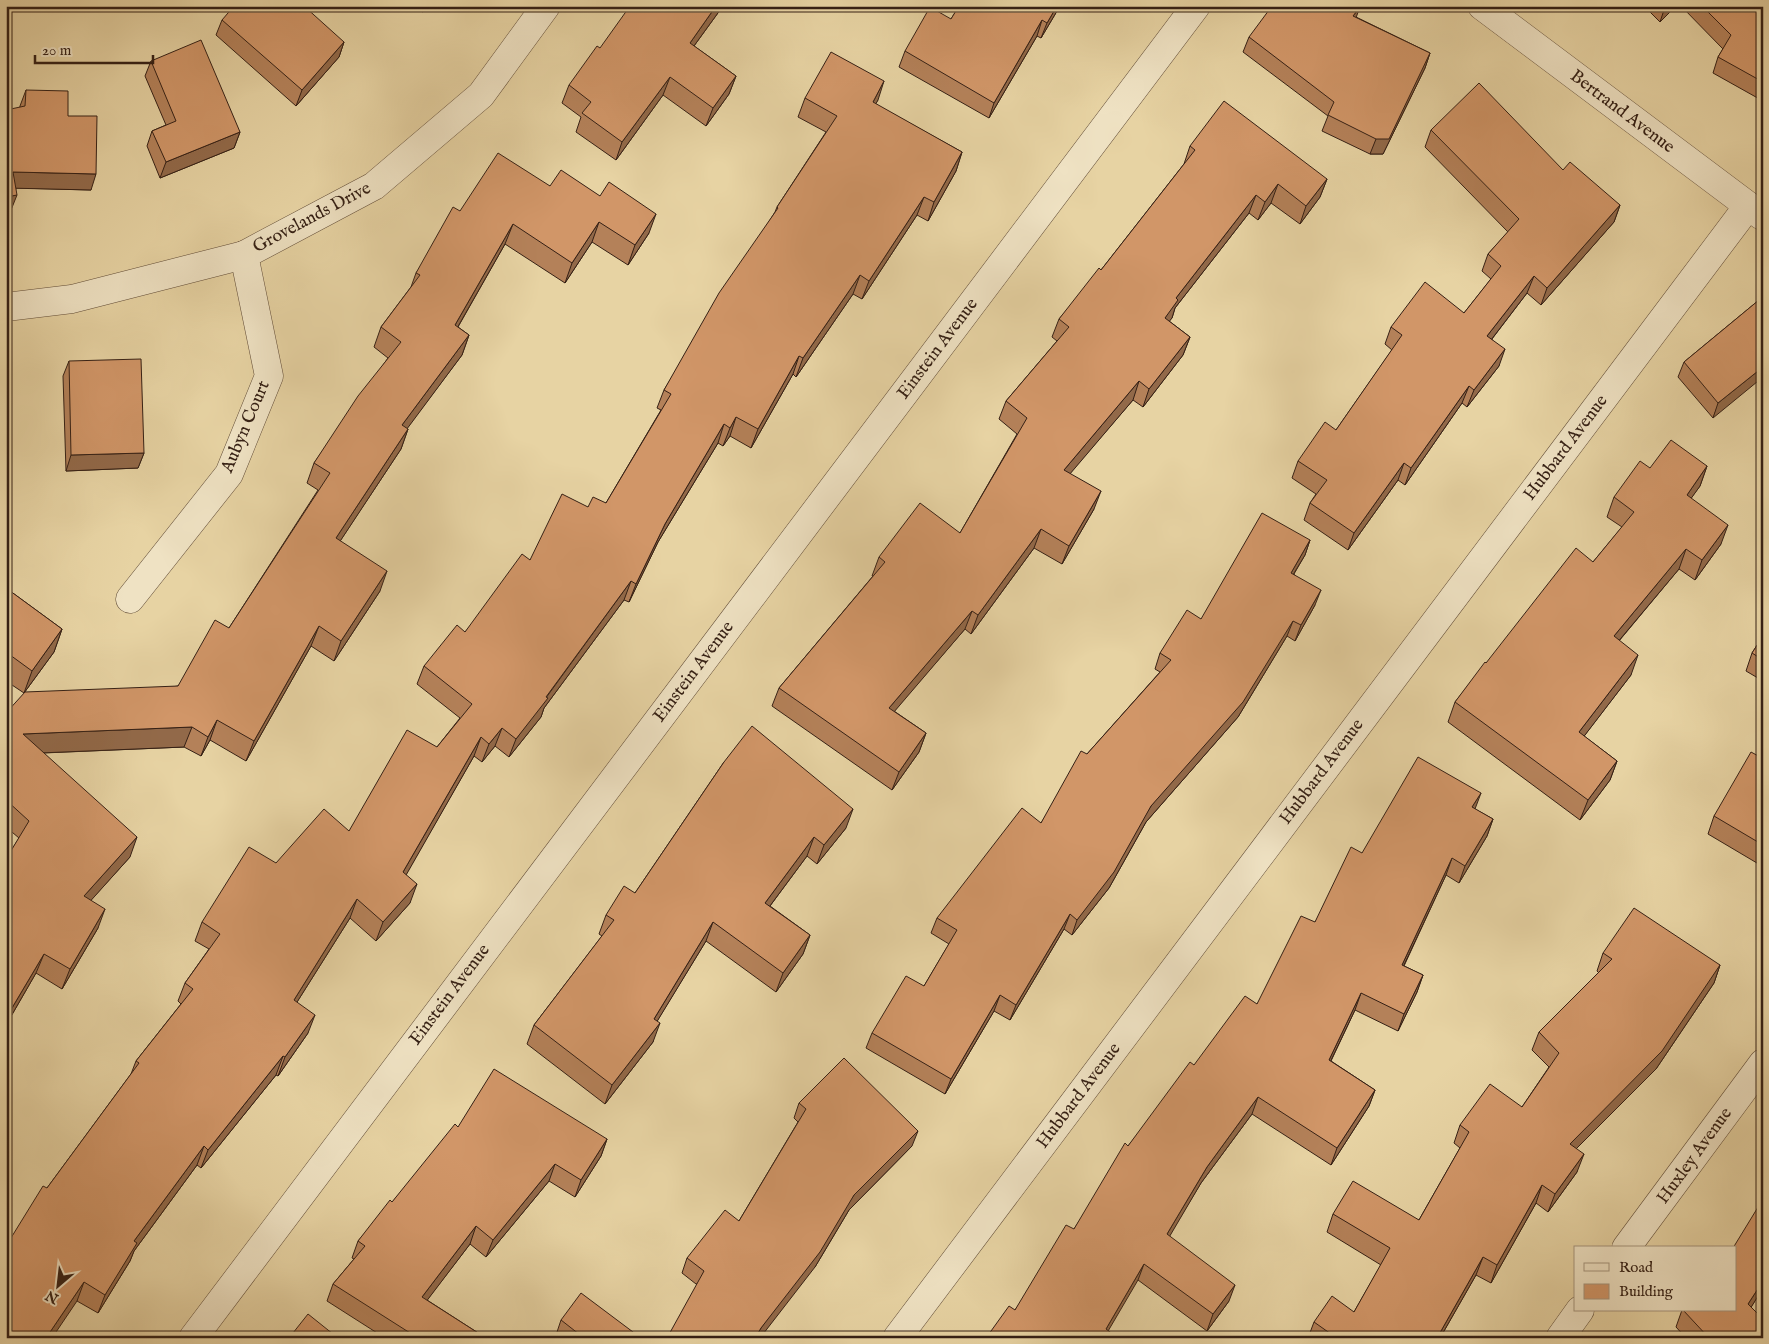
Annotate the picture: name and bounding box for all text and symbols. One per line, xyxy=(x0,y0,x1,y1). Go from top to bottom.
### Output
scale bar xyxy=(35,32,152,64)
text: 20 m xyxy=(42,41,72,60)
street label: Bertrand Avenue xyxy=(1565,65,1679,159)
street label: Grovelands Drive xyxy=(249,177,375,259)
street label: Einstein Avenue xyxy=(892,294,984,404)
street label: Aubyn Court xyxy=(216,377,276,477)
street label: Hubbard Avenue xyxy=(1519,390,1613,506)
street label: Einstein Avenue xyxy=(648,617,740,727)
street label: Hubbard Avenue xyxy=(1275,714,1369,830)
street label: Einstein Avenue xyxy=(404,940,496,1050)
street label: Hubbard Avenue xyxy=(1032,1038,1126,1154)
street label: Huxley Avenue xyxy=(1652,1103,1738,1209)
legend xyxy=(1574,1246,1736,1312)
text: Road xyxy=(1619,1258,1654,1277)
north arrow xyxy=(32,1262,82,1312)
text: Building xyxy=(1619,1282,1674,1301)
text: N xyxy=(43,1286,63,1308)

